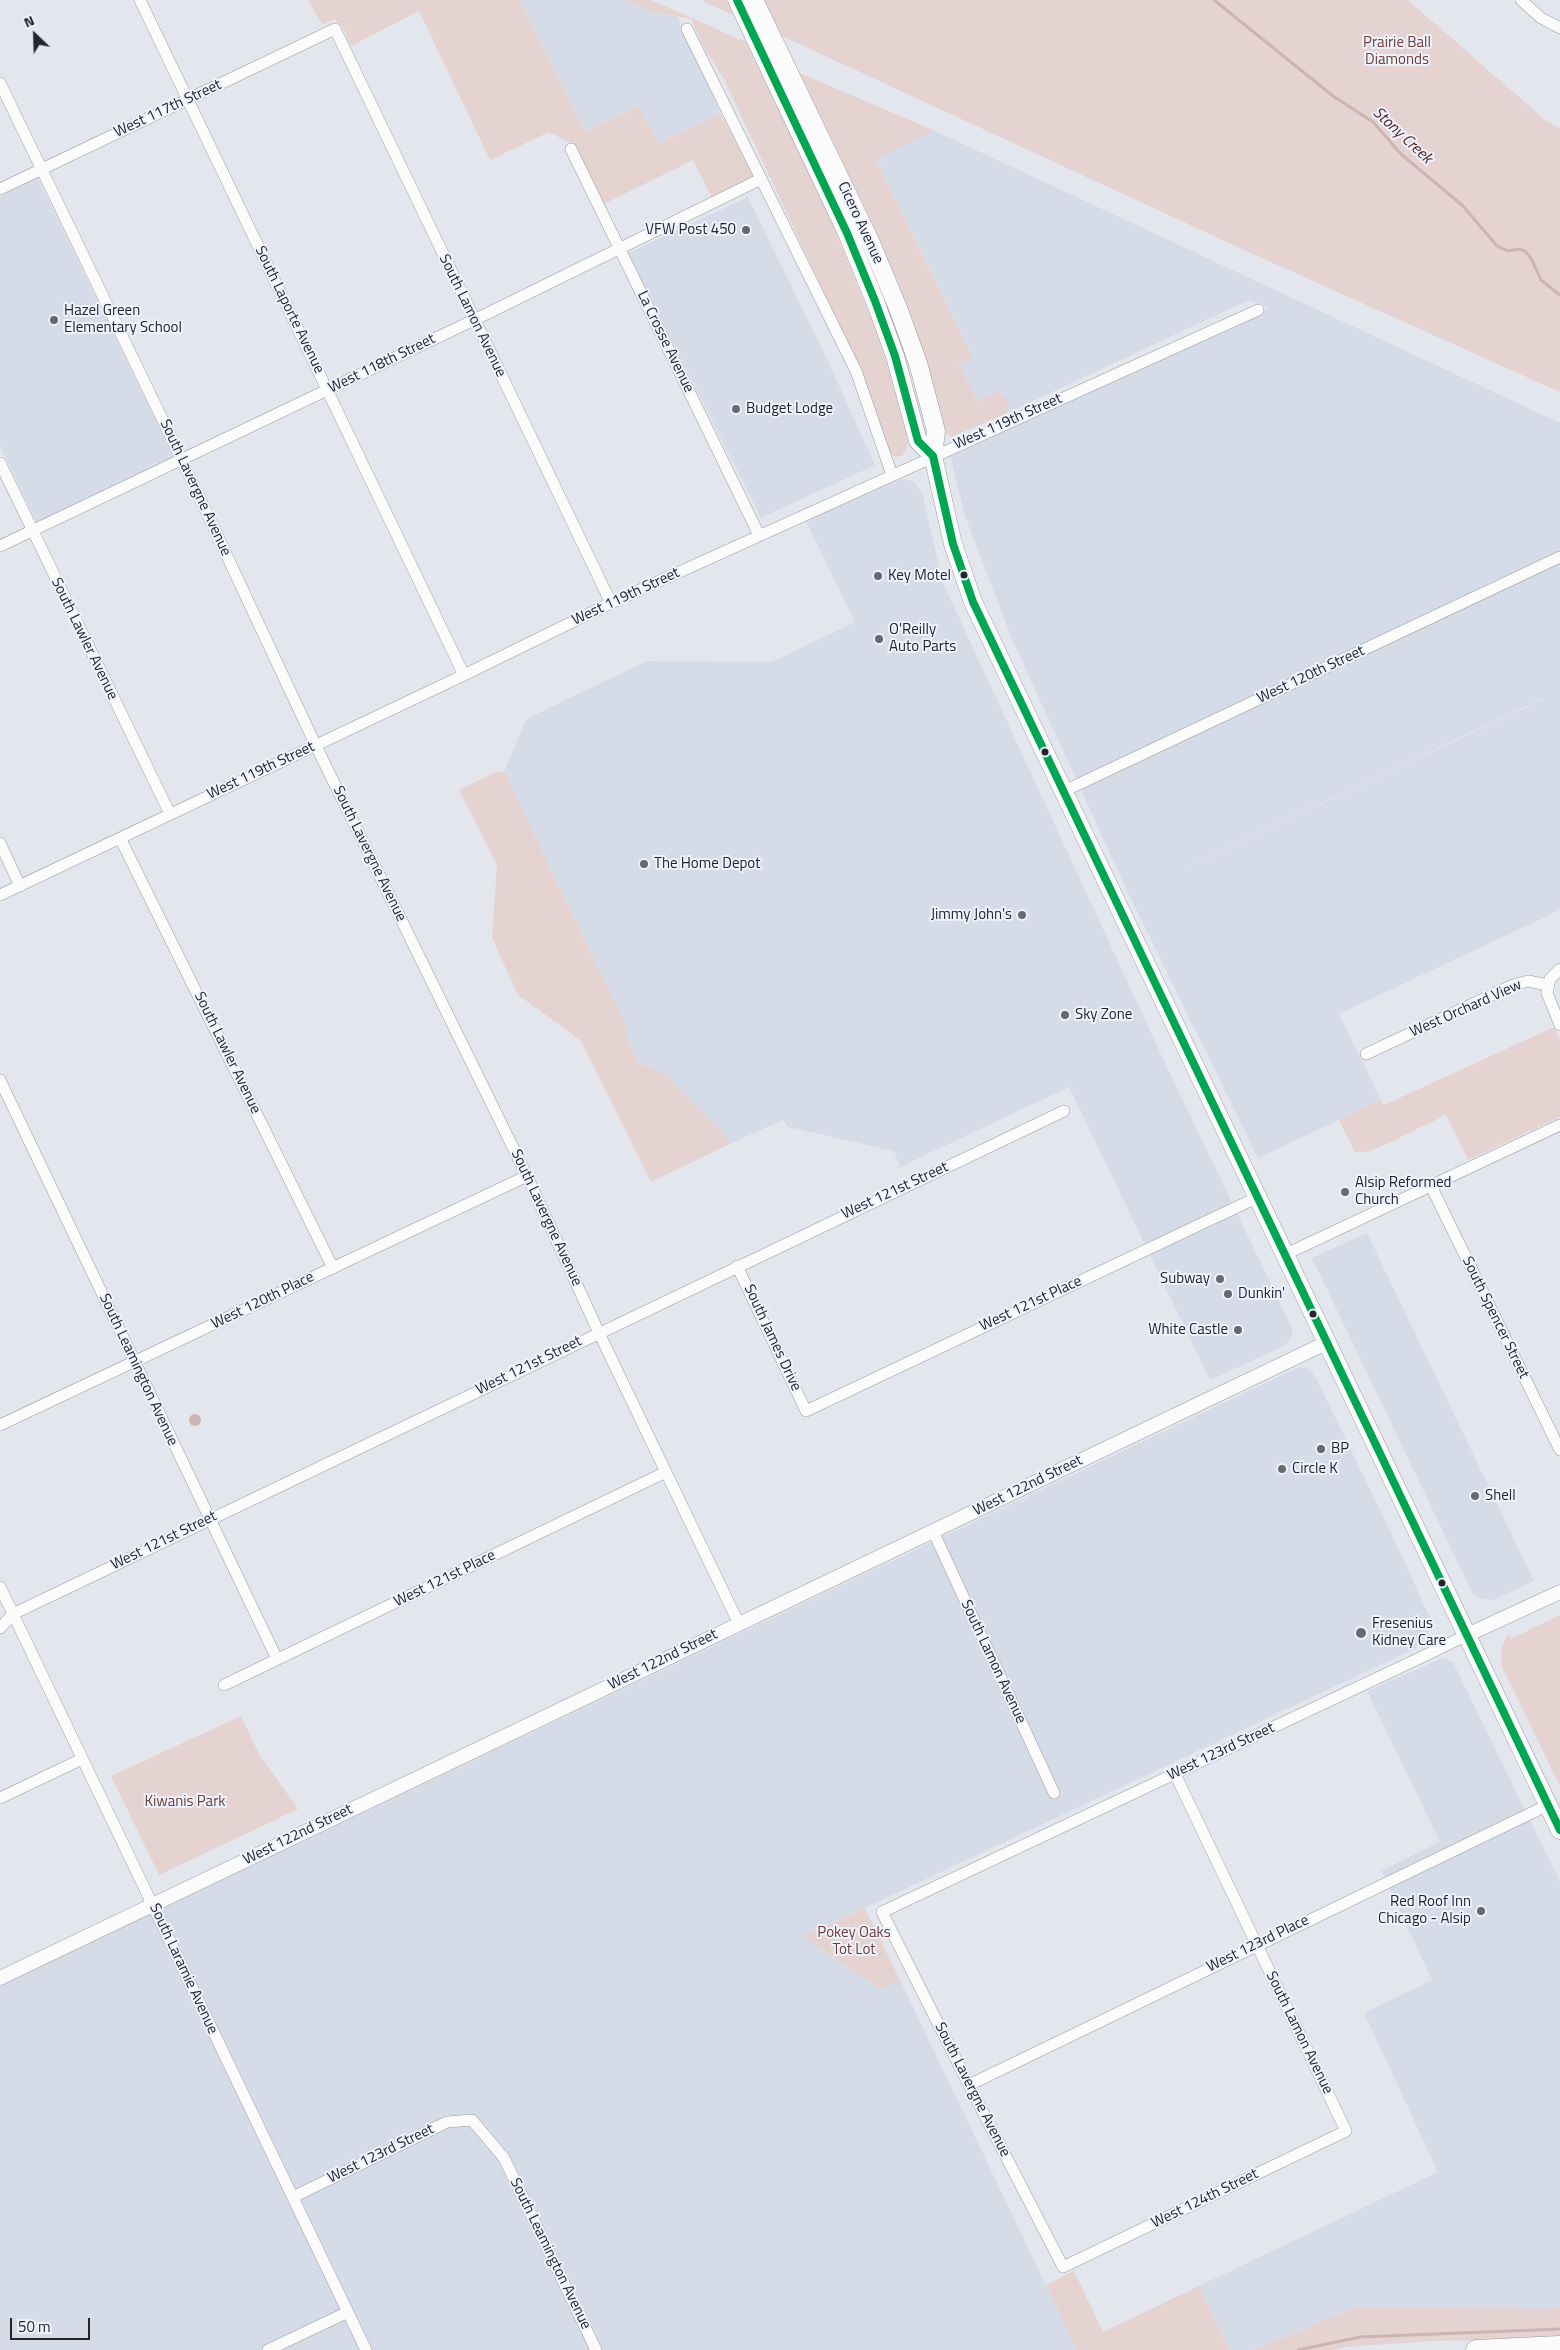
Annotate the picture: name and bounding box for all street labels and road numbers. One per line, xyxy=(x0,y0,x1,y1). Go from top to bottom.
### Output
street label: West 117th Street xyxy=(111,76,225,142)
street label: Cicero Avenue xyxy=(833,179,887,267)
street label: South Laporte Avenue xyxy=(250,243,328,377)
street label: South Lamon Avenue xyxy=(435,252,509,380)
street label: La Crosse Avenue xyxy=(633,288,697,396)
street label: West 118th Street xyxy=(326,330,438,398)
street label: West 119th Street xyxy=(951,390,1065,454)
street label: South Lavergne Avenue xyxy=(155,417,235,559)
street label: West 119th Street xyxy=(569,564,683,630)
street label: South Lawler Avenue xyxy=(47,575,121,703)
street label: West 120th Street xyxy=(1254,642,1368,708)
street label: West 119th Street xyxy=(204,738,318,804)
street label: South Lavergne Avenue xyxy=(328,783,410,925)
street label: West Orchard View xyxy=(1407,976,1525,1042)
street label: South Lawler Avenue xyxy=(190,989,264,1117)
street label: South Lavergne Avenue xyxy=(506,1147,586,1289)
street label: West 121st Street xyxy=(839,1158,951,1224)
street label: South Spencer Street xyxy=(1458,1254,1532,1382)
street label: West 120th Place xyxy=(209,1268,317,1334)
street label: West 121st Place xyxy=(977,1272,1085,1336)
street label: South James Drive xyxy=(739,1282,805,1394)
street label: South Leamington Avenue xyxy=(95,1291,181,1449)
street label: West 121st Street xyxy=(473,1333,585,1399)
street label: West 122nd Street xyxy=(970,1452,1086,1520)
street label: West 121st Street xyxy=(108,1508,220,1574)
street label: West 121st Place xyxy=(391,1547,499,1611)
street label: South Lamon Avenue xyxy=(957,1597,1029,1727)
street label: West 122nd Street xyxy=(605,1626,721,1694)
street label: West 123rd Street xyxy=(1165,1719,1277,1785)
street label: West 122nd Street xyxy=(240,1801,356,1869)
street label: South Laramie Avenue xyxy=(145,1901,221,2037)
street label: West 123rd Place xyxy=(1204,1911,1312,1977)
street label: South Lamon Avenue xyxy=(1262,1969,1336,2097)
street label: South Lavergne Avenue xyxy=(930,2020,1014,2160)
street label: West 123rd Street xyxy=(325,2120,437,2188)
street label: West 124th Street xyxy=(1149,2165,1261,2233)
street label: South Leamington Avenue xyxy=(506,2176,594,2332)

